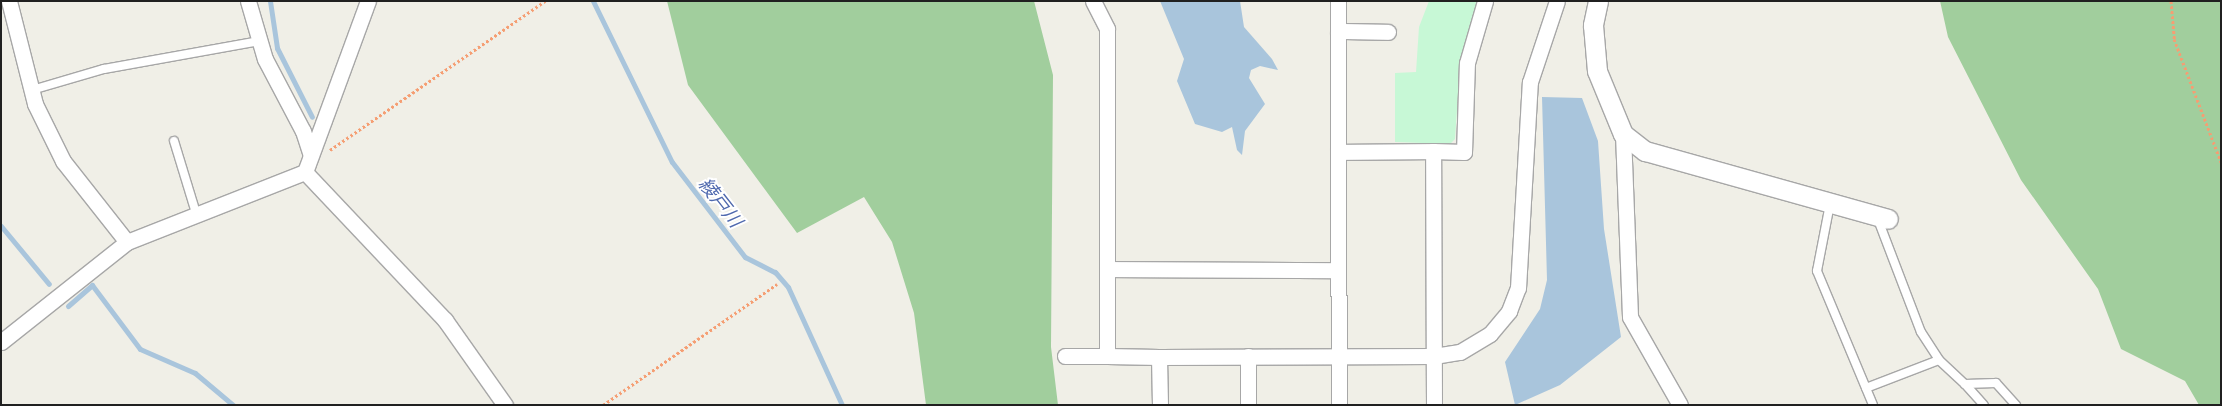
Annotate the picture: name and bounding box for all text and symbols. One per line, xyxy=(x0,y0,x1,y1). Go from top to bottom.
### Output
water label: 綾戸川 xyxy=(694,173,748,231)

